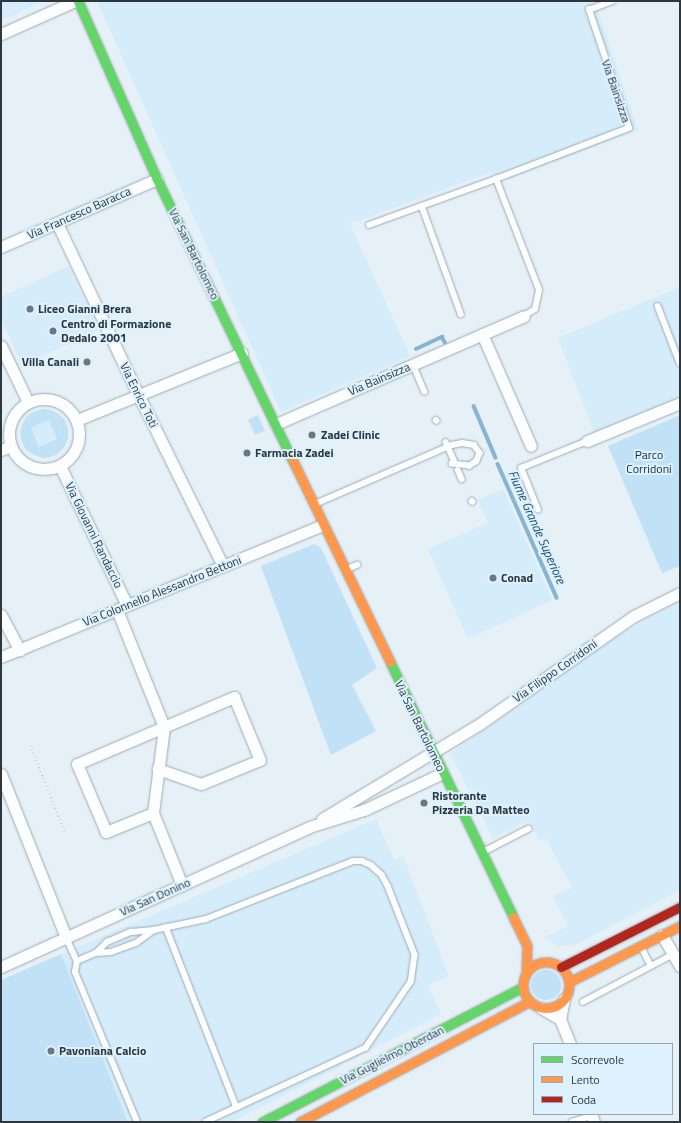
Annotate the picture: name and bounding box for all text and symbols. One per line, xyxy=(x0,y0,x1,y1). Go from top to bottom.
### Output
street label: Via Bainsizza xyxy=(598,58,634,124)
street label: Via Francesco Baracca xyxy=(25,184,133,242)
street label: Via San Bartolomeo xyxy=(166,206,222,302)
place label: Liceo Gianni Brera xyxy=(38,302,131,316)
marker: Liceo Gianni Brera xyxy=(25,304,35,314)
place label: Centro di Formazione Dedalo 2001 xyxy=(61,317,171,345)
marker: Centro di Formazione Dedalo 2001 xyxy=(48,326,58,336)
place label: Villa Canali xyxy=(22,355,79,369)
marker: Villa Canali xyxy=(82,357,92,367)
street label: Via Enrico Toti xyxy=(117,360,161,430)
street label: Via Bainsizza xyxy=(346,360,412,398)
place label: Zadei Clinic xyxy=(321,428,380,442)
marker: Zadei Clinic xyxy=(306,429,318,441)
place label: Farmacia Zadei xyxy=(255,446,334,460)
marker: Farmacia Zadei xyxy=(242,448,252,458)
park label: Parco Corridoni xyxy=(626,448,672,476)
water label: Fiume Grande Superiore xyxy=(505,468,569,586)
street label: Via Giovanni Randaccio xyxy=(62,480,126,590)
street label: Via Colonnello Alessandro Bettoni xyxy=(81,553,243,629)
place label: Conad xyxy=(501,571,533,585)
marker: Conad xyxy=(488,573,498,583)
street label: Via Filippo Corridoni xyxy=(510,637,600,705)
street label: Via San Bartolomeo xyxy=(392,678,448,774)
place label: Ristorante Pizzeria Da Matteo xyxy=(432,789,530,817)
marker: Ristorante Pizzeria Da Matteo xyxy=(419,798,429,808)
street label: Via San Donino xyxy=(117,875,193,919)
street label: Via Guglielmo Oberdan xyxy=(338,1023,446,1087)
legend xyxy=(533,1043,673,1115)
place label: Pavoniana Calcio xyxy=(59,1044,146,1058)
marker: Pavoniana Calcio xyxy=(46,1046,56,1056)
text: Scorrevole xyxy=(571,1050,624,1069)
text: Lento xyxy=(571,1070,600,1089)
text: Coda xyxy=(571,1090,596,1109)

